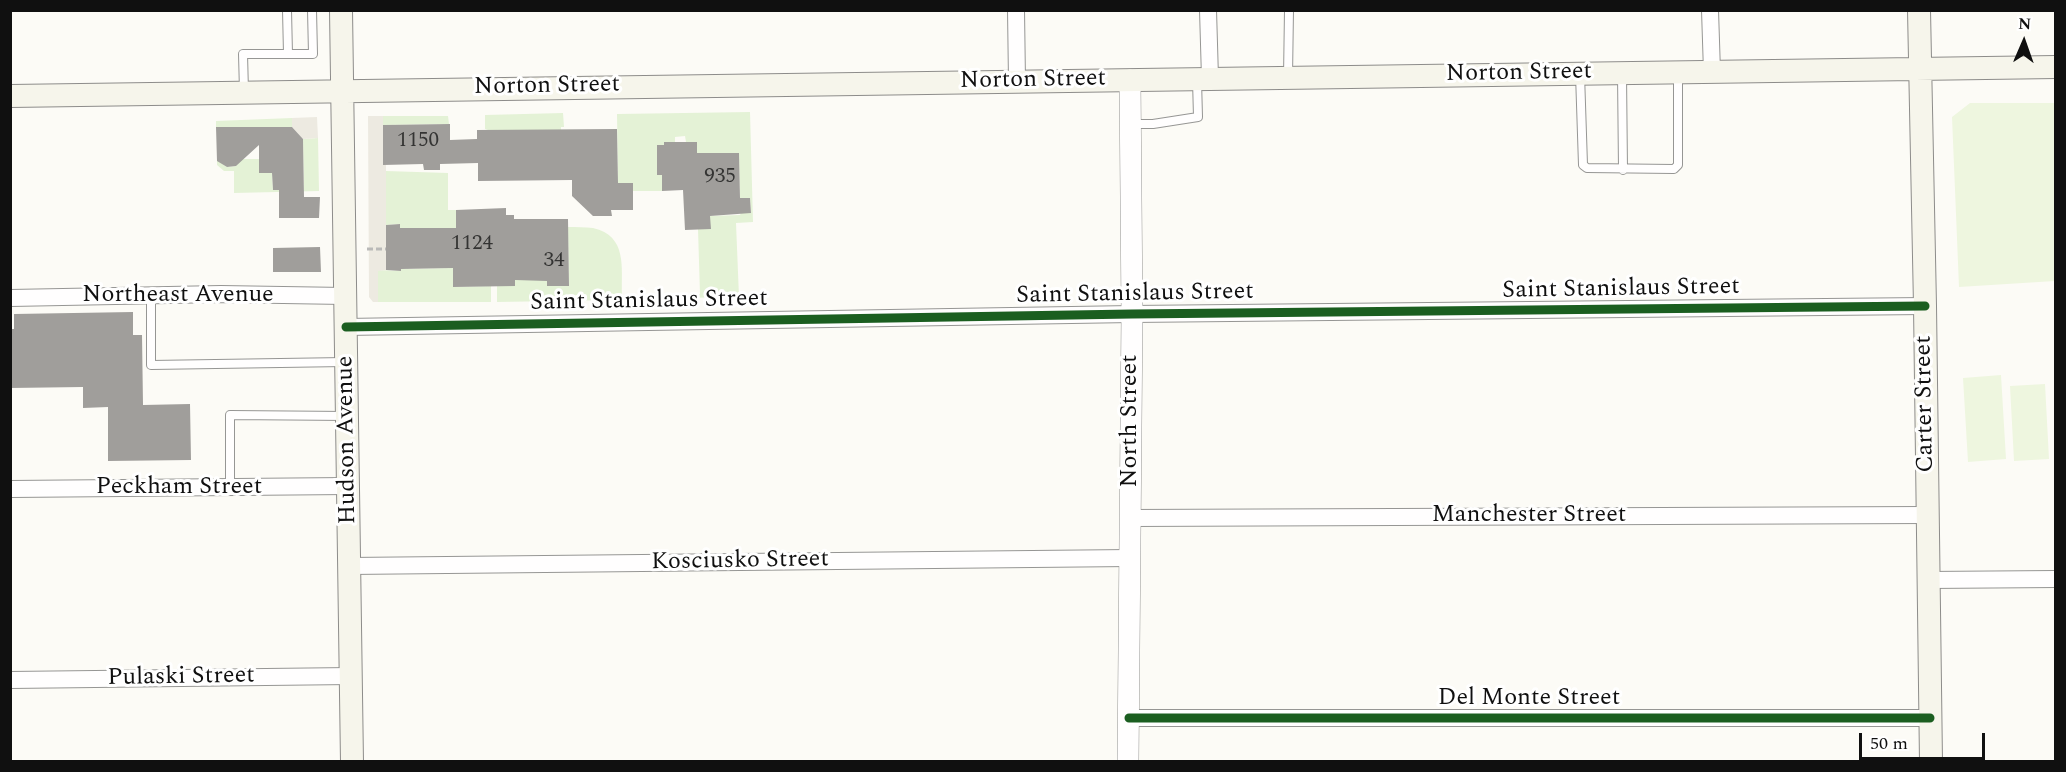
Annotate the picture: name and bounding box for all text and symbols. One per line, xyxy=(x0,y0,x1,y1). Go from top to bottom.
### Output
north arrow xyxy=(1994,12,2054,72)
text: N xyxy=(2018,12,2032,36)
street label: Norton Street xyxy=(1446,58,1592,90)
street label: Norton Street xyxy=(960,65,1106,97)
street label: Norton Street xyxy=(474,71,620,103)
house number: 1150 xyxy=(397,129,439,155)
house number: 935 xyxy=(704,165,736,191)
house number: 1124 xyxy=(451,232,493,258)
house number: 34 xyxy=(544,249,564,275)
street label: Saint Stanislaus Street xyxy=(1502,274,1740,306)
street label: Saint Stanislaus Street xyxy=(1016,279,1254,311)
street label: Northeast Avenue xyxy=(82,282,274,310)
street label: Saint Stanislaus Street xyxy=(530,286,768,318)
street label: Carter Street xyxy=(1910,335,1942,473)
street label: North Street xyxy=(1117,354,1145,488)
street label: Hudson Avenue xyxy=(332,355,364,525)
street label: Peckham Street xyxy=(96,474,262,502)
street label: Manchester Street xyxy=(1432,502,1626,530)
street label: Kosciusko Street xyxy=(651,546,829,578)
street label: Pulaski Street xyxy=(107,662,255,694)
street label: Del Monte Street xyxy=(1438,685,1620,713)
scale bar xyxy=(1862,721,1988,759)
text: 50 m xyxy=(1870,730,1908,757)

